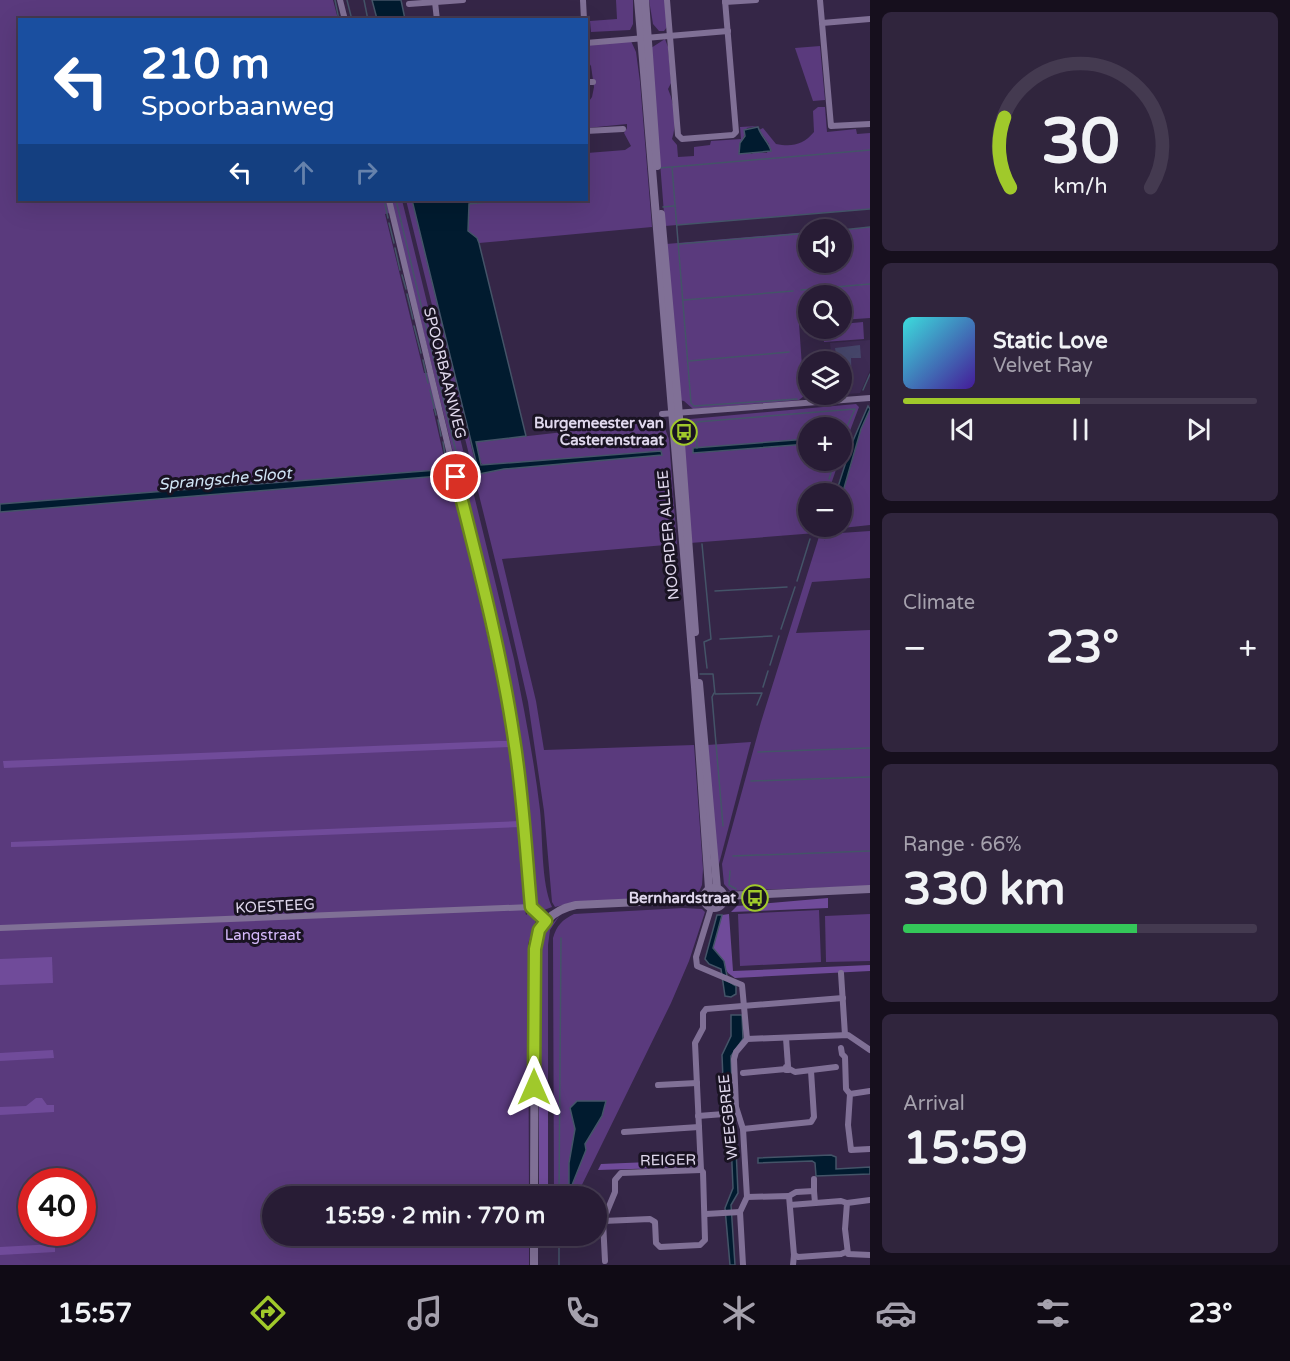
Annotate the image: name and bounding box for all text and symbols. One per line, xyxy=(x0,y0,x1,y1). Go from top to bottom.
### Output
text: 210 m xyxy=(141,39,270,90)
icon: left xyxy=(42,42,120,120)
text: Spoorbaanweg xyxy=(141,90,335,123)
text: 30 xyxy=(1041,105,1119,180)
icon: left xyxy=(224,156,257,189)
icon: ahead xyxy=(287,156,320,189)
icon: right xyxy=(350,156,383,189)
text: km/h xyxy=(1053,174,1107,200)
map controls xyxy=(798,219,852,537)
button: sound xyxy=(798,219,852,273)
button: search xyxy=(798,285,852,339)
street label: SPOORBAANWEG xyxy=(420,305,470,441)
text: Static Love xyxy=(993,328,1108,354)
button: layers xyxy=(798,351,852,405)
text: Velvet Ray xyxy=(993,354,1093,378)
icon: previous xyxy=(946,413,979,446)
icon: pause xyxy=(1064,413,1097,446)
icon: next xyxy=(1182,413,1215,446)
place label: Burgemeester van Casterenstraat xyxy=(534,414,664,449)
bus stop icon: Burgemeester van Casterenstraat xyxy=(669,417,699,447)
button: + xyxy=(798,417,852,471)
pin xyxy=(430,451,481,502)
icon: arrive xyxy=(439,460,472,493)
water label: Sprangsche Sloot xyxy=(158,463,294,495)
street label: NOORDER ALLEE xyxy=(653,469,683,601)
button: − xyxy=(798,483,852,537)
text: Climate xyxy=(903,591,975,615)
text: 23° xyxy=(1046,621,1119,675)
text: − xyxy=(903,629,927,668)
text: + xyxy=(1238,629,1257,668)
text: Range · 66% xyxy=(903,833,1022,857)
text: 330 km xyxy=(903,863,1065,917)
bus stop icon: Bernhardstraat xyxy=(740,883,770,913)
place label: Bernhardstraat xyxy=(629,889,736,907)
street label: KOESTEEG xyxy=(235,895,315,917)
park label: Langstraat xyxy=(225,926,302,944)
position arrow xyxy=(502,1055,566,1119)
street label: WEEGBREE xyxy=(715,1073,741,1161)
text: Arrival xyxy=(903,1092,965,1116)
text: 15:59 xyxy=(903,1122,1028,1176)
street label: REIGER xyxy=(640,1151,696,1169)
speed limit sign: 40 xyxy=(18,1168,96,1246)
text: 15:59 · 2 min · 770 m xyxy=(324,1203,545,1229)
icon: directions xyxy=(247,1292,289,1334)
icon: music xyxy=(404,1292,446,1334)
icon: phone xyxy=(561,1292,603,1334)
icon: climate xyxy=(718,1292,760,1334)
icon: car xyxy=(875,1292,917,1334)
icon: filters xyxy=(1032,1292,1074,1334)
text: 15:57 xyxy=(57,1297,132,1330)
text: 23° xyxy=(1188,1297,1233,1330)

